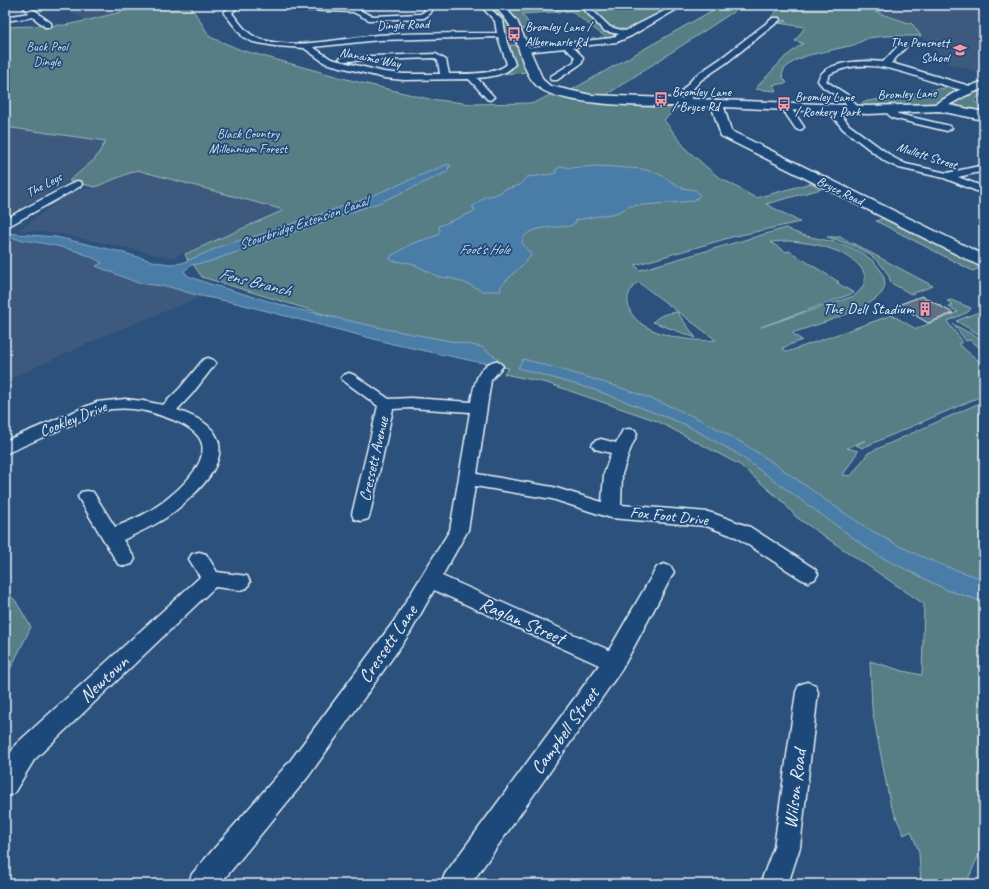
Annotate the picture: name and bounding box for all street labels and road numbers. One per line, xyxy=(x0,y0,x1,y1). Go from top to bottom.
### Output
street label: Dingle Road xyxy=(377,16,431,34)
street label: Nanaimo Way xyxy=(338,44,403,72)
street label: Bromley Lane xyxy=(877,85,937,103)
street label: Mullett Street xyxy=(895,139,961,174)
street label: The Leys xyxy=(23,168,66,201)
street label: Bryce Road xyxy=(814,173,867,210)
street label: Cookley Drive xyxy=(36,396,111,442)
street label: Cressett Avenue xyxy=(355,413,394,503)
street label: Fox Foot Drive xyxy=(629,502,711,530)
street label: Raglan Street xyxy=(476,592,571,651)
street label: Cressett Lane xyxy=(353,599,424,688)
street label: Newtown xyxy=(74,650,134,708)
street label: Campbell Street xyxy=(525,681,606,779)
street label: Wilson Road xyxy=(778,744,812,830)

